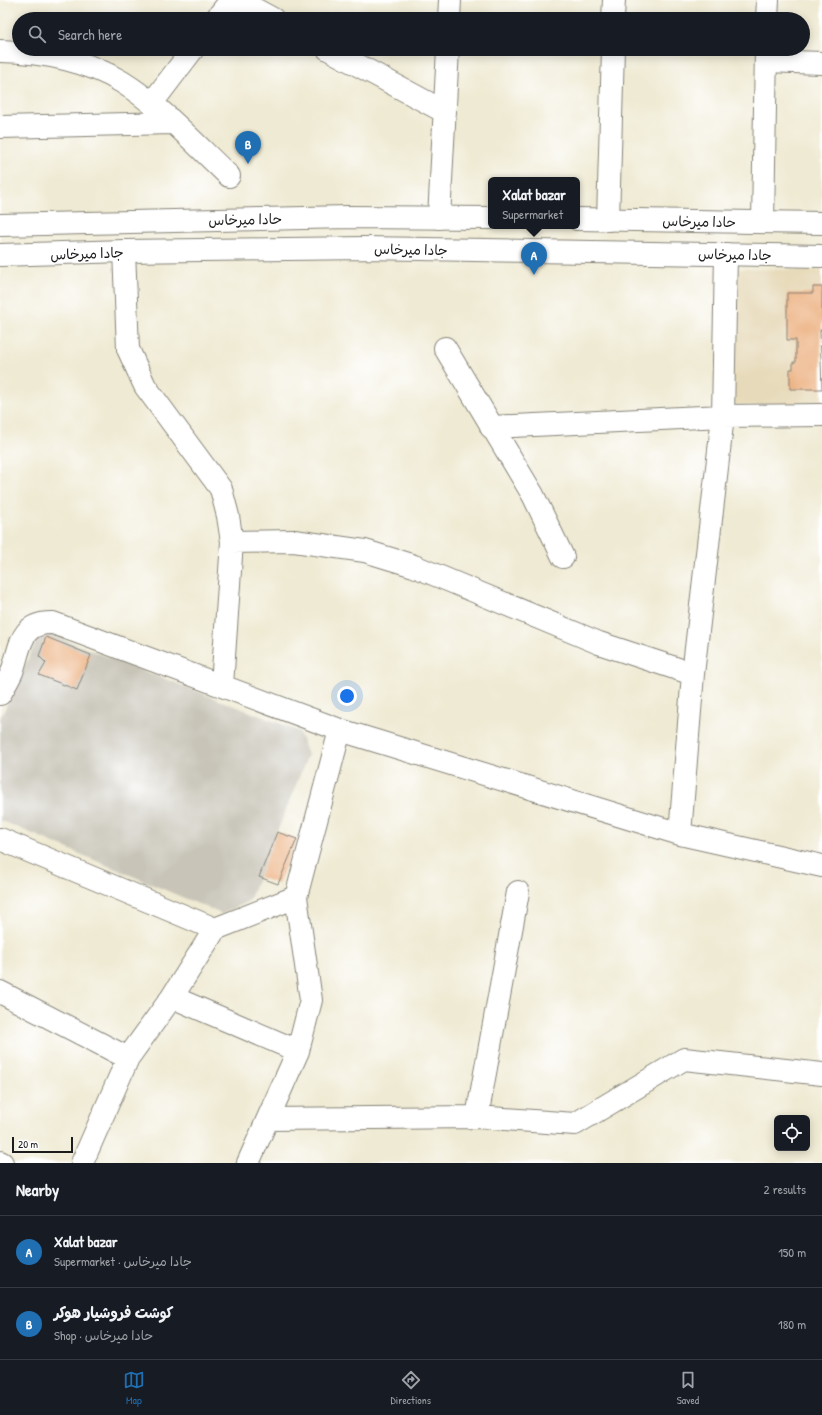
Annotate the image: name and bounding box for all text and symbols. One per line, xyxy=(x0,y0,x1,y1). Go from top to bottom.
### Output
search box xyxy=(12,12,810,56)
icon: search xyxy=(26,23,48,45)
text: Search here xyxy=(58,24,122,45)
pin: B xyxy=(235,131,261,164)
popup xyxy=(488,177,580,229)
text: Xalat bazar xyxy=(502,184,566,205)
text: Supermarket xyxy=(502,205,563,223)
street label: حادا ميرخاس xyxy=(208,209,282,229)
street label: حادا ميرخاس xyxy=(662,211,736,231)
street label: جادا ميرخاس xyxy=(374,239,448,259)
street label: جادا ميرخاس xyxy=(50,242,124,264)
pin: A xyxy=(521,242,547,275)
street label: جادا ميرخاس xyxy=(698,244,772,264)
your location xyxy=(337,686,357,706)
map controls xyxy=(774,1115,810,1151)
button: locate xyxy=(774,1115,810,1151)
scale bar xyxy=(12,1135,73,1154)
text: 20 m xyxy=(18,1137,38,1151)
text: Nearby xyxy=(16,1178,59,1201)
text: 2 results xyxy=(764,1180,806,1198)
text: Xalat bazar xyxy=(54,1231,118,1252)
text: A xyxy=(26,1243,32,1261)
text: 150 m xyxy=(778,1243,806,1261)
text: Supermarket · جادا ميرخاس xyxy=(54,1252,192,1270)
text: كوشت فروشيار هوكر xyxy=(54,1302,173,1323)
text: B xyxy=(26,1315,32,1333)
text: 180 m xyxy=(778,1315,806,1333)
text: Shop · حادا ميرخاس xyxy=(54,1326,153,1344)
tab: Map xyxy=(123,1369,145,1407)
tab: Directions xyxy=(391,1369,431,1407)
tab: Saved xyxy=(677,1369,699,1407)

